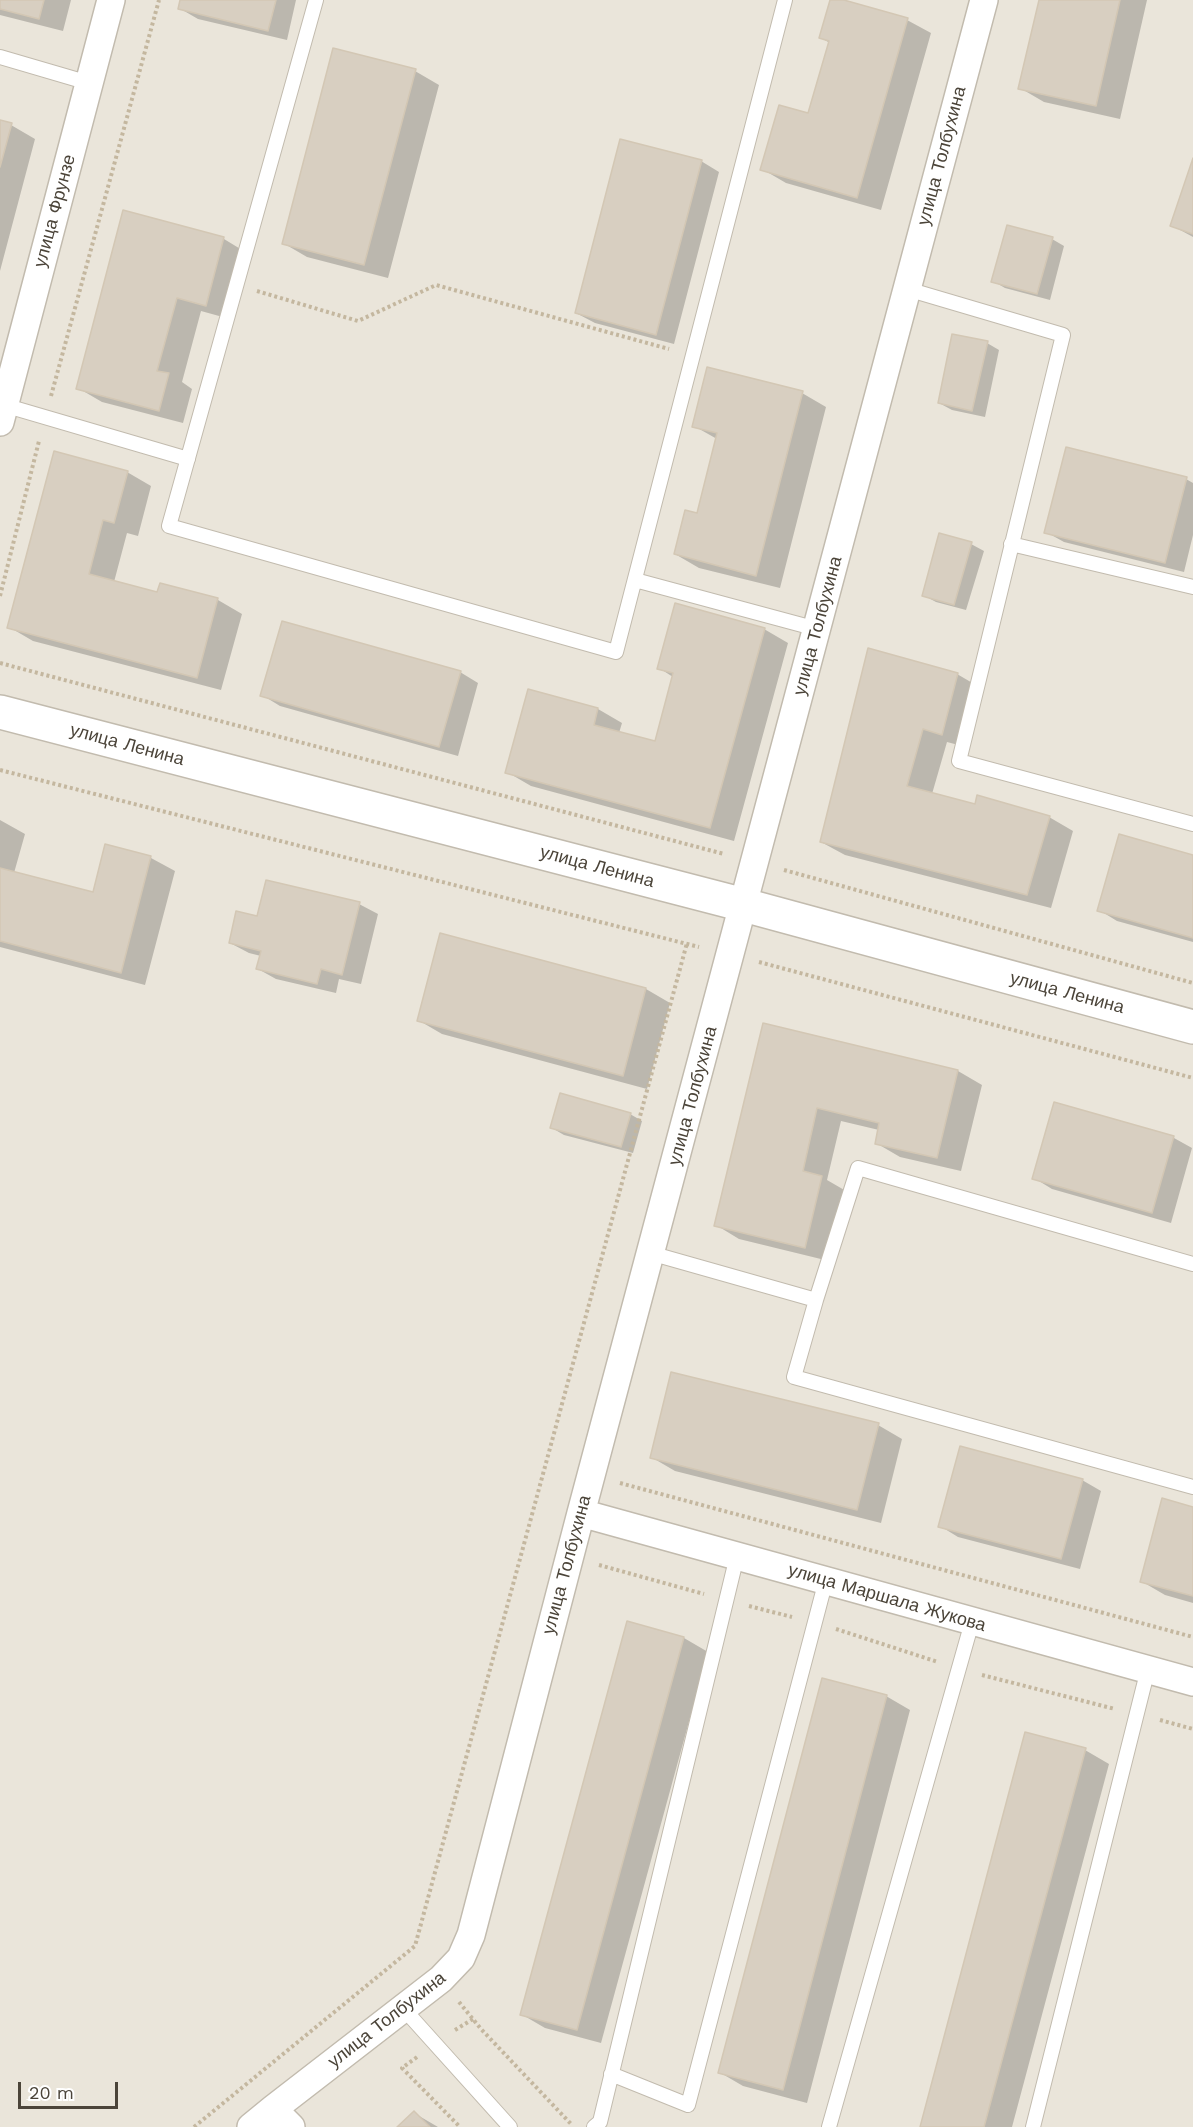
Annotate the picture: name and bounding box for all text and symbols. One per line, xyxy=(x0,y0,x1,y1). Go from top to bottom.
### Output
street label: улица Толбухина xyxy=(913,84,971,228)
street label: улица Фрунзе xyxy=(30,152,80,270)
street label: улица Толбухина xyxy=(789,554,847,698)
street label: улица Ленина xyxy=(68,719,186,771)
street label: улица Ленина xyxy=(538,841,656,893)
street label: улица Ленина xyxy=(1008,967,1126,1019)
street label: улица Толбухина xyxy=(664,1024,722,1168)
street label: улица Толбухина xyxy=(538,1493,596,1637)
street label: улица Маршала Жукова xyxy=(786,1559,988,1637)
street label: улица Толбухина xyxy=(324,1967,450,2073)
scale bar xyxy=(21,2070,122,2108)
text: 20 m xyxy=(29,2082,74,2103)

